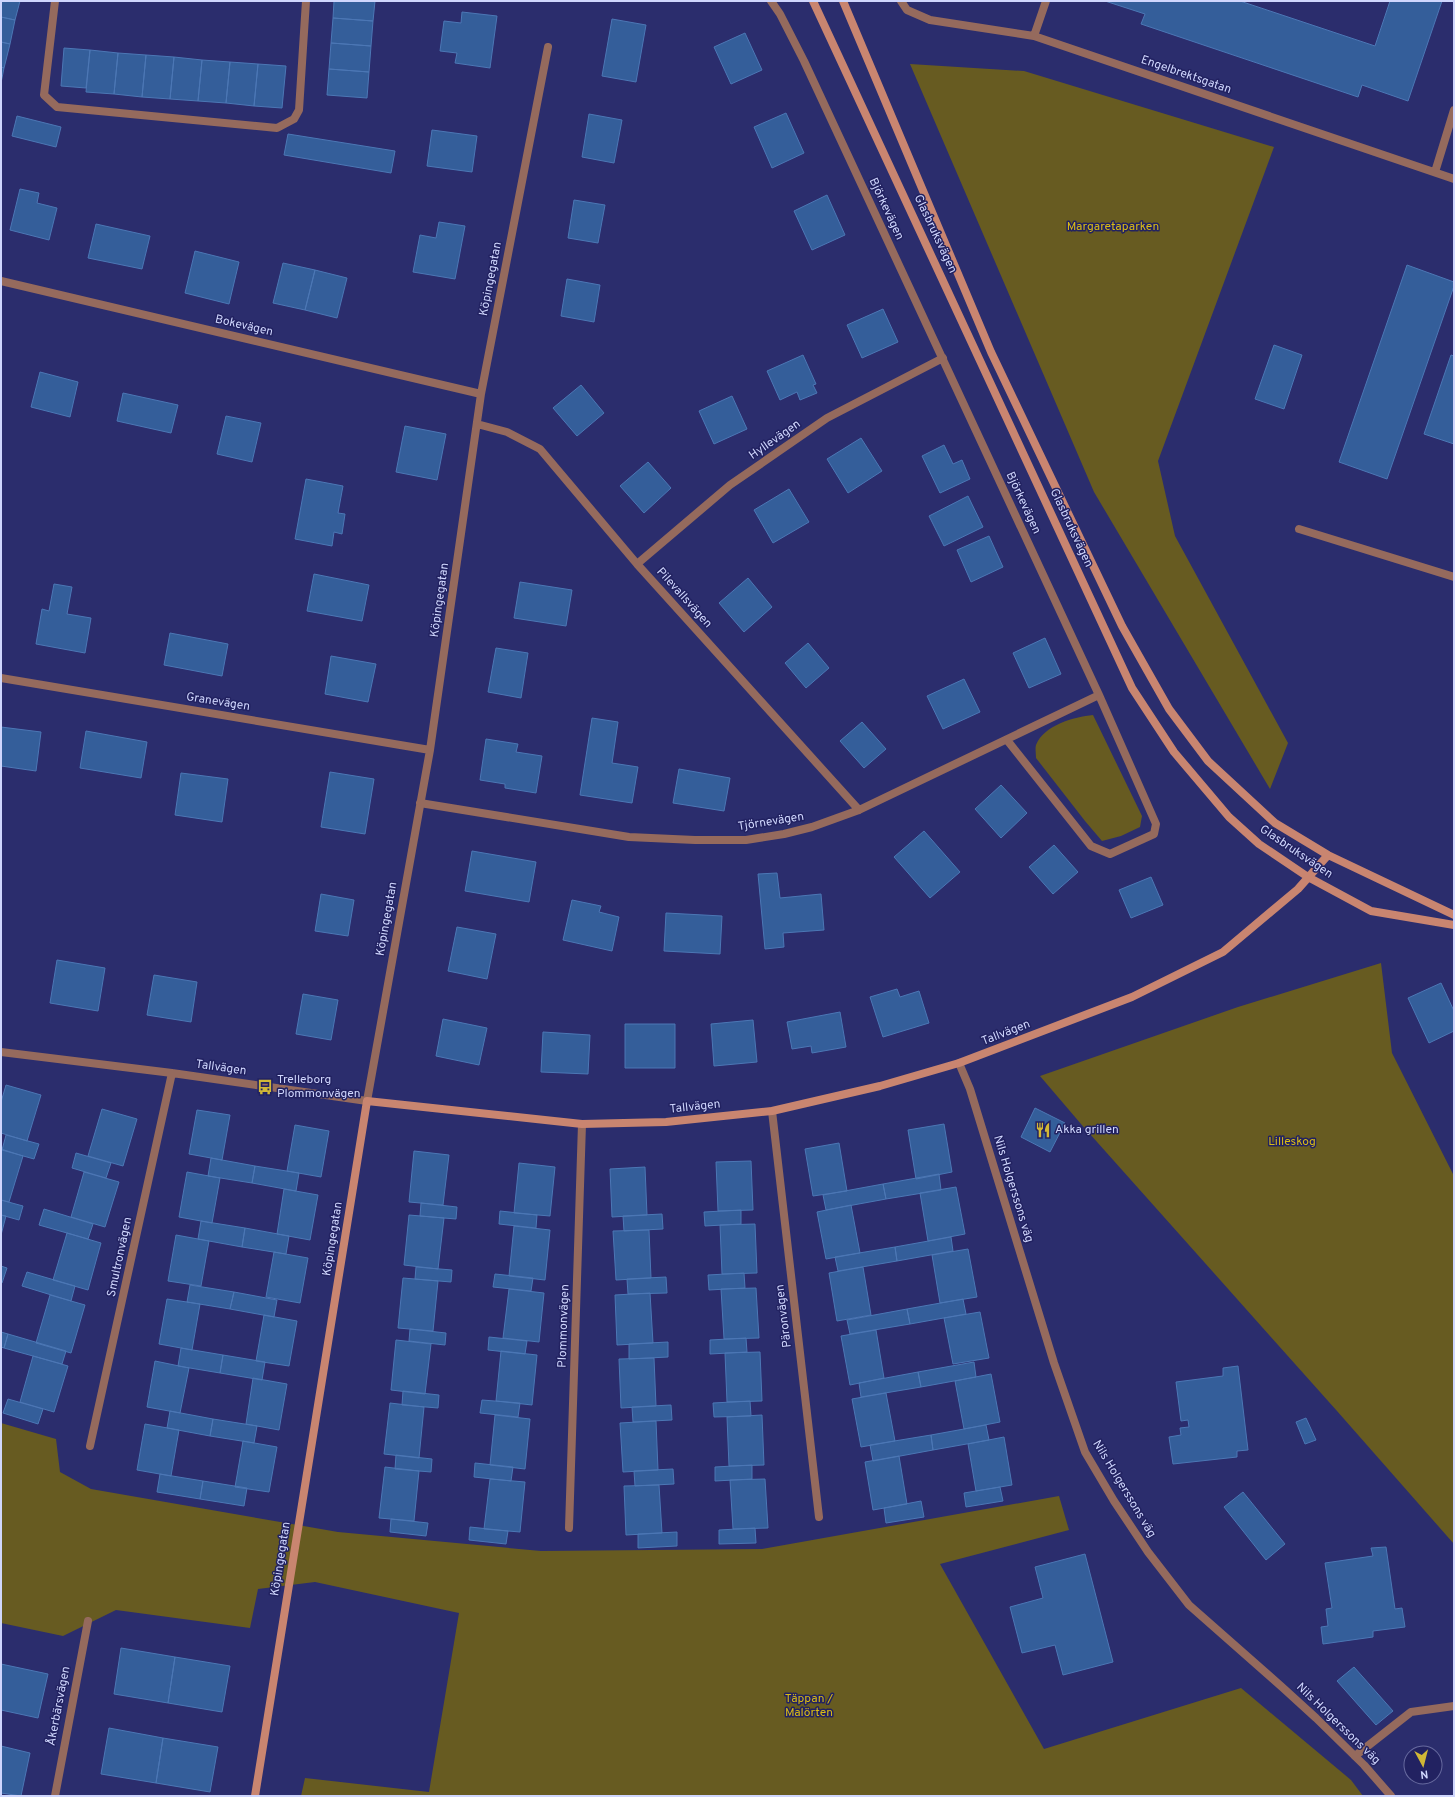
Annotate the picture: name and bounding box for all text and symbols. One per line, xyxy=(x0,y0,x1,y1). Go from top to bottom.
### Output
street label: Engelbrektsgatan xyxy=(1139,52,1233,98)
street label: Björkevägen xyxy=(865,175,907,243)
street label: Glasbruksvägen xyxy=(910,192,960,276)
park label: Margaretaparken xyxy=(1067,219,1159,235)
street label: Köpingegatan xyxy=(476,241,506,317)
street label: Bokevägen xyxy=(213,312,275,340)
street label: Hyllevägen xyxy=(746,416,804,464)
street label: Björkevägen xyxy=(1002,469,1044,537)
street label: Glasbruksvägen xyxy=(1046,486,1096,570)
street label: Köpingegatan xyxy=(427,562,453,638)
street label: Pilevallsvägen xyxy=(653,564,715,632)
street label: Granevägen xyxy=(185,689,251,715)
street label: Tjörnevägen xyxy=(737,809,805,835)
street label: Glasbruksvägen xyxy=(1256,822,1336,882)
street label: Köpingegatan xyxy=(373,881,401,957)
street label: Tallvägen xyxy=(979,1016,1033,1050)
street label: Tallvägen xyxy=(195,1057,247,1079)
place label: Trelleborg Plommonvägen xyxy=(277,1072,361,1102)
bus stop icon: Trelleborg Plommonvägen xyxy=(256,1078,274,1096)
street label: Tallvägen xyxy=(669,1096,721,1118)
restaurant icon: Akka grillen xyxy=(1034,1121,1052,1139)
place label: Akka grillen xyxy=(1055,1122,1119,1138)
street label: Nils Holgerssons väg xyxy=(989,1134,1037,1244)
park label: Lilleskog xyxy=(1268,1134,1316,1150)
street label: Köpingegatan xyxy=(319,1201,347,1277)
street label: Smultronvägen xyxy=(104,1216,136,1298)
street label: Päronvägen xyxy=(772,1283,796,1349)
street label: Plommonvägen xyxy=(555,1284,573,1368)
street label: Nils Holgerssons väg xyxy=(1089,1437,1159,1541)
street label: Köpingegatan xyxy=(267,1521,295,1597)
street label: Åkerbärsvägen xyxy=(43,1665,75,1747)
street label: Nils Holgerssons väg xyxy=(1292,1680,1384,1768)
park label: Täppan / Malörten xyxy=(785,1691,833,1721)
north arrow xyxy=(1403,1745,1443,1785)
text: N xyxy=(1419,1767,1429,1781)

